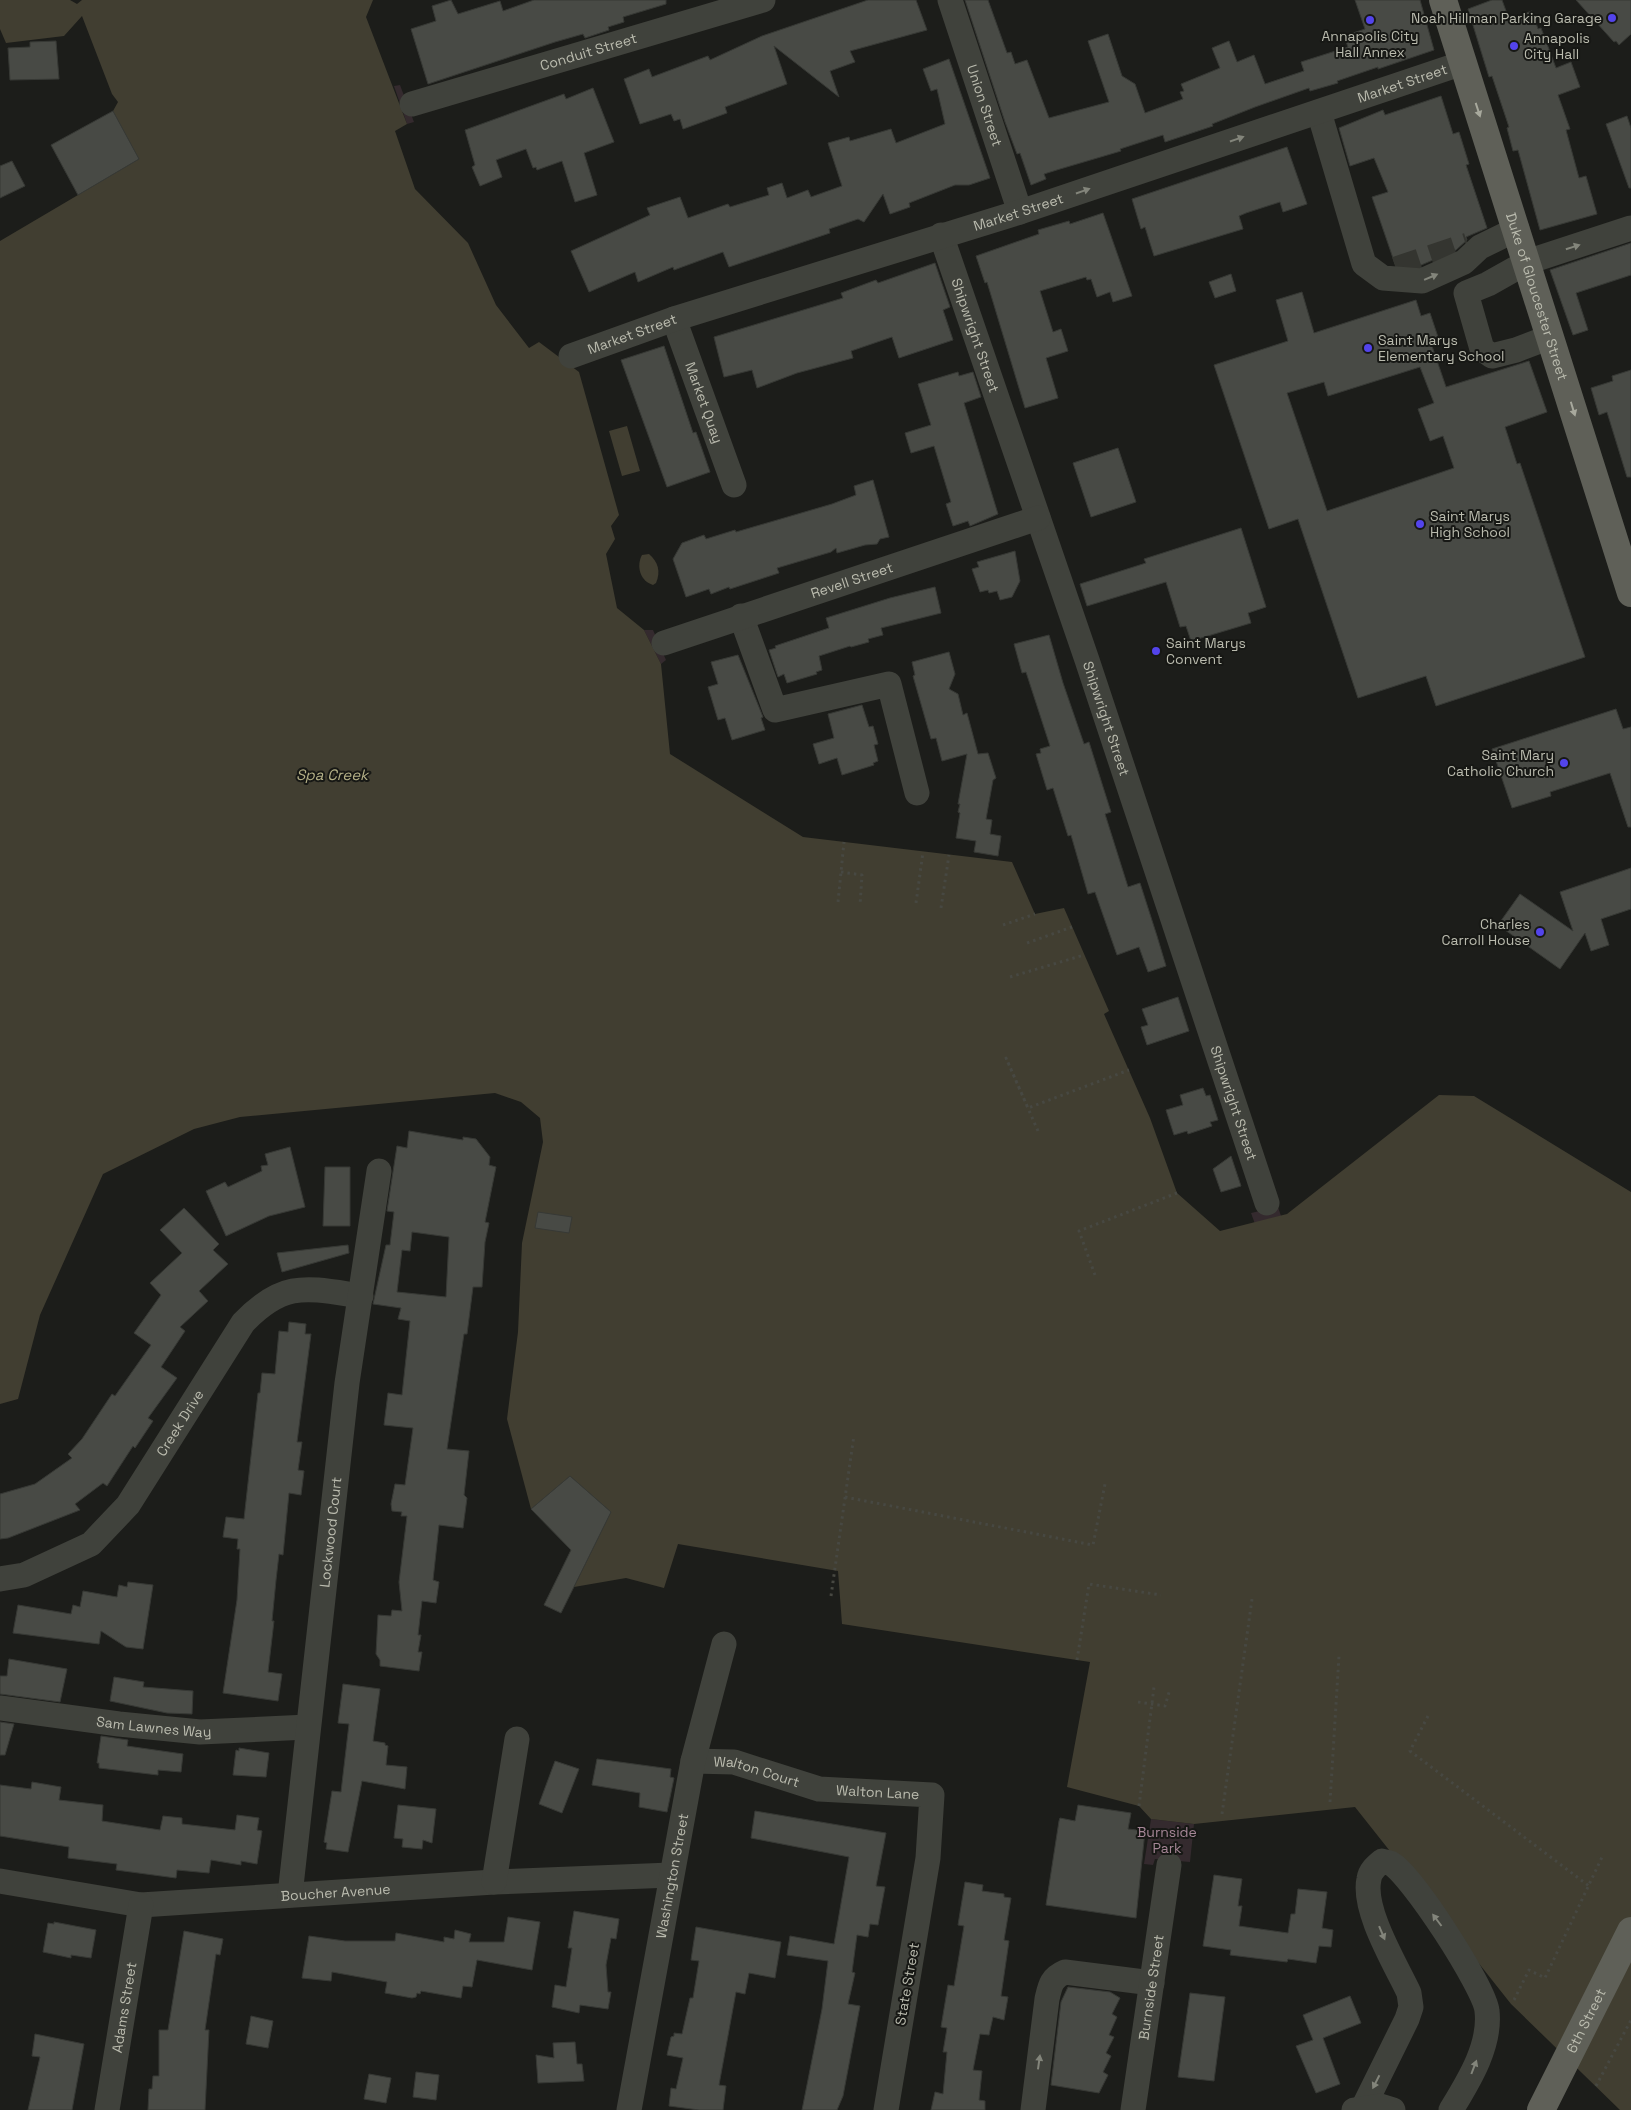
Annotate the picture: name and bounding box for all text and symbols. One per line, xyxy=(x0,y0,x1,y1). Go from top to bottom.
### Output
place label: Noah Hillman Parking Garage xyxy=(1411,9,1602,27)
marker: Noah Hillman Parking Garage xyxy=(1606,12,1618,24)
marker: Annapolis City Hall Annex xyxy=(1364,14,1376,26)
place label: Annapolis City Hall Annex xyxy=(1322,27,1418,61)
street label: Conduit Street xyxy=(538,29,639,75)
place label: Annapolis City Hall xyxy=(1524,29,1590,63)
marker: Annapolis City Hall xyxy=(1508,40,1520,52)
street label: Market Street xyxy=(1355,60,1450,107)
street label: Union Street xyxy=(963,62,1007,149)
one-way arrow xyxy=(1474,103,1482,118)
one-way arrow xyxy=(1230,135,1245,143)
one-way arrow xyxy=(1076,186,1091,194)
street label: Market Street xyxy=(971,189,1066,235)
street label: Duke of Gloucester Street xyxy=(1502,210,1572,383)
one-way arrow xyxy=(1566,243,1581,250)
one-way arrow xyxy=(1424,272,1438,280)
street label: Shipwright Street xyxy=(947,276,1003,395)
street label: Market Street xyxy=(585,310,679,358)
place label: Saint Marys Elementary School xyxy=(1378,331,1504,365)
marker: Saint Marys Elementary School xyxy=(1362,342,1374,354)
street label: Market Quay xyxy=(681,360,727,446)
one-way arrow xyxy=(1569,401,1577,416)
place label: Saint Marys High School xyxy=(1430,507,1510,541)
marker: Saint Marys High School xyxy=(1414,518,1426,530)
street label: Revell Street xyxy=(808,558,895,602)
place label: Saint Marys Convent xyxy=(1166,634,1246,668)
marker: Saint Marys Convent xyxy=(1150,645,1162,657)
street label: Shipwright Street xyxy=(1079,659,1134,778)
place label: Saint Mary Catholic Church xyxy=(1447,746,1554,780)
marker: Saint Mary Catholic Church xyxy=(1558,757,1570,769)
water label: Spa Creek xyxy=(296,765,370,784)
place label: Charles Carroll House xyxy=(1441,915,1530,949)
marker: Charles Carroll House xyxy=(1534,926,1546,938)
street label: Shipwright Street xyxy=(1206,1043,1261,1163)
street label: Creek Drive xyxy=(152,1386,208,1460)
street label: Lockwood Court xyxy=(315,1476,345,1588)
street label: Sam Lawnes Way xyxy=(95,1712,212,1741)
street label: Walton Court xyxy=(713,1753,802,1791)
street label: Walton Lane xyxy=(836,1781,920,1803)
street label: Washington Street xyxy=(652,1812,692,1940)
park label: Burnside Park xyxy=(1137,1823,1197,1857)
street label: Boucher Avenue xyxy=(280,1880,391,1905)
one-way arrow xyxy=(1432,1914,1443,1927)
one-way arrow xyxy=(1378,1926,1386,1940)
street label: Burnside Street xyxy=(1134,1933,1168,2041)
street label: State Street xyxy=(891,1941,923,2027)
street label: Adams Street xyxy=(108,1961,140,2054)
street label: 6th Street xyxy=(1562,1985,1610,2056)
one-way arrow xyxy=(1035,2053,1043,2069)
one-way arrow xyxy=(1471,2060,1479,2074)
one-way arrow xyxy=(1372,2075,1380,2089)

